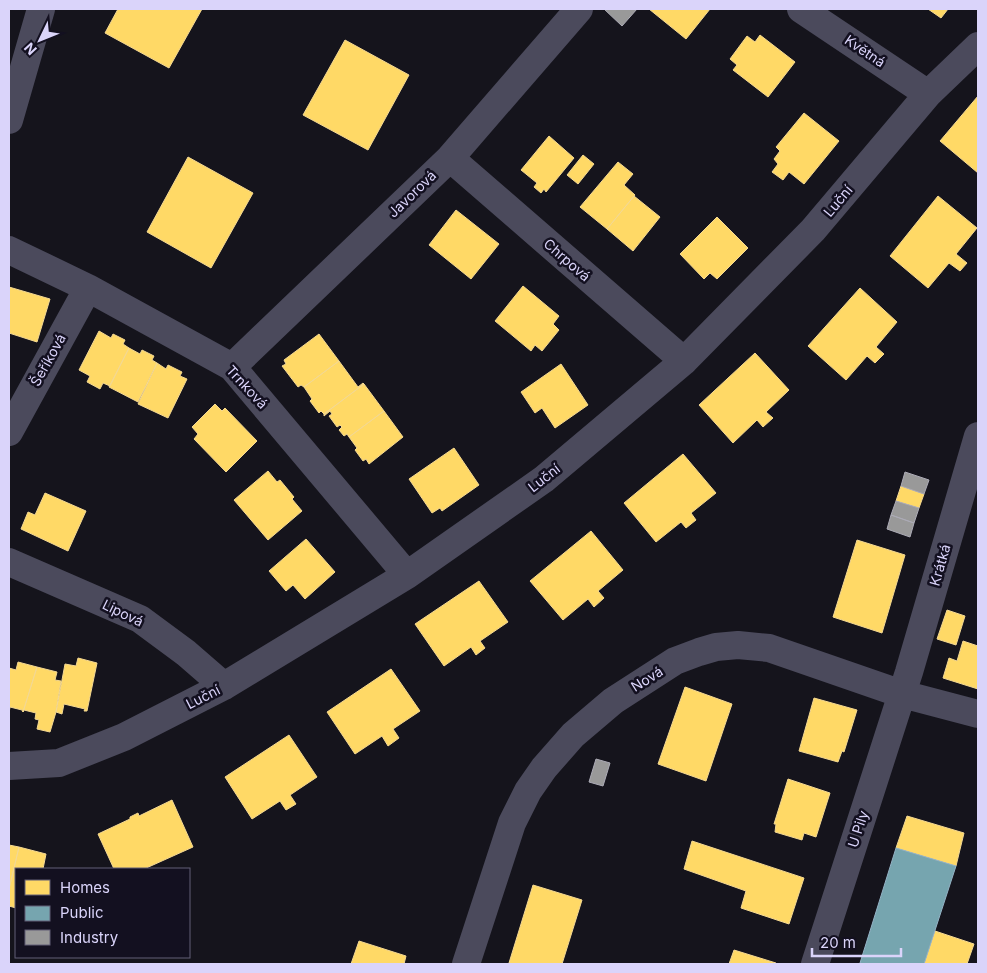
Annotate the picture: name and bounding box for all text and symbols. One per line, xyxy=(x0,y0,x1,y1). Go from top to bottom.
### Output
north arrow xyxy=(15,15,65,65)
street label: Květná xyxy=(842,31,889,70)
text: N xyxy=(20,40,40,59)
street label: Javorová xyxy=(384,167,439,221)
street label: Luční xyxy=(820,181,856,220)
street label: Chrpová xyxy=(540,235,594,285)
street label: Šeříková xyxy=(26,331,69,389)
street label: Trnková xyxy=(223,361,272,412)
street label: Luční xyxy=(524,459,564,495)
street label: Krátká xyxy=(925,542,954,588)
street label: Lipová xyxy=(100,595,147,630)
street label: Nová xyxy=(628,662,666,695)
street label: Luční xyxy=(183,681,223,712)
street label: U Pily xyxy=(844,808,872,850)
legend xyxy=(15,868,190,958)
text: Homes xyxy=(60,878,110,897)
text: Public xyxy=(60,903,103,922)
scale bar xyxy=(812,926,901,958)
text: Industry xyxy=(60,928,119,947)
text: 20 m xyxy=(820,933,856,952)

